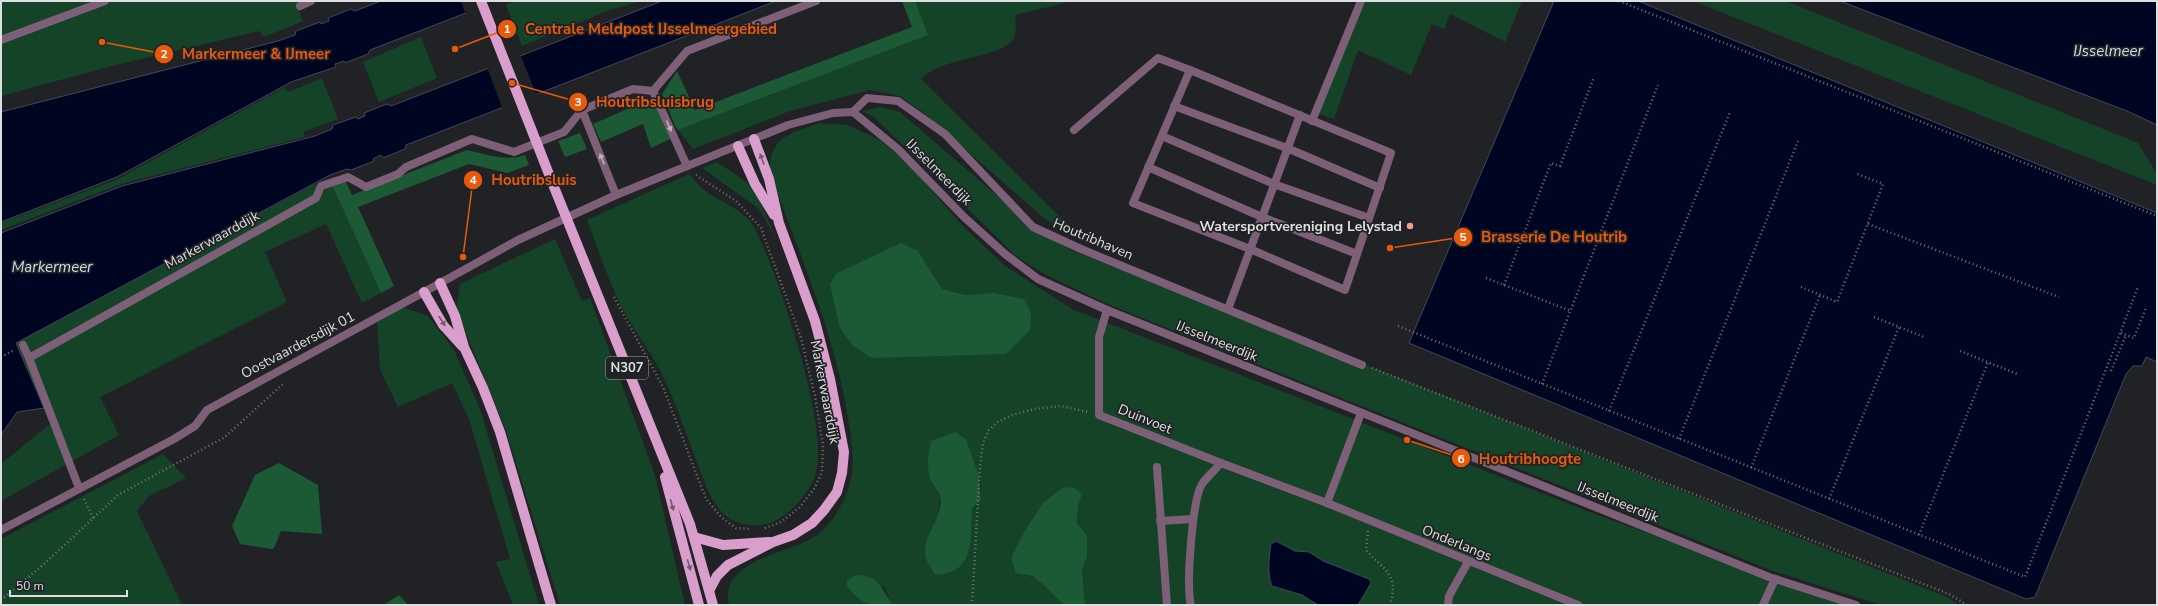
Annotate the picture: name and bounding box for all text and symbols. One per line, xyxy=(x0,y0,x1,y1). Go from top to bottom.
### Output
callout: Centrale Meldpost IJsselmeergebied xyxy=(497,15,785,42)
text: Centrale Meldpost IJsselmeergebied xyxy=(525,19,777,39)
text: 1 xyxy=(503,21,511,37)
callout: Markermeer & IJmeer xyxy=(154,40,339,67)
water label: IJsselmeer xyxy=(2073,41,2143,61)
text: Markermeer & IJmeer xyxy=(182,44,330,64)
text: 2 xyxy=(160,46,168,62)
callout: Houtribsluisbrug xyxy=(568,88,722,115)
text: Houtribsluisbrug xyxy=(596,92,714,112)
text: 3 xyxy=(574,94,582,110)
one-way arrow xyxy=(666,121,672,132)
street label: IJsselmeerdijk xyxy=(902,135,977,210)
one-way arrow xyxy=(598,153,604,165)
one-way arrow xyxy=(758,153,764,165)
callout: Houtribsluis xyxy=(463,167,585,194)
text: Houtribsluis xyxy=(491,170,577,190)
text: 4 xyxy=(469,172,477,188)
street label: Markerwaarddijk xyxy=(161,206,264,274)
street label: Houtribhaven xyxy=(1050,214,1136,264)
place label: Watersportvereniging Lelystad xyxy=(1200,217,1402,236)
marker: Watersportvereniging Lelystad xyxy=(1405,221,1415,231)
callout: Brasserie De Houtrib xyxy=(1453,223,1635,250)
text: Brasserie De Houtrib xyxy=(1481,227,1627,247)
text: 5 xyxy=(1459,229,1467,245)
water label: Markermeer xyxy=(12,257,93,277)
street label: Oostvaardersdijk 01 xyxy=(238,307,358,383)
one-way arrow xyxy=(438,315,445,327)
street label: IJsselmeerdijk xyxy=(1173,316,1262,366)
street label: Markerwaarddijk xyxy=(806,338,845,447)
road number: N307 xyxy=(606,357,648,379)
street label: Duinvoet xyxy=(1115,400,1175,438)
callout: Houtribhoogte xyxy=(1451,445,1589,472)
text: Houtribhoogte xyxy=(1479,449,1581,469)
text: 6 xyxy=(1457,451,1465,467)
street label: IJsselmeerdijk xyxy=(1574,477,1663,527)
one-way arrow xyxy=(669,499,675,511)
street label: Onderlangs xyxy=(1419,520,1495,566)
one-way arrow xyxy=(686,558,692,571)
scale bar xyxy=(10,572,127,598)
text: 50 m xyxy=(16,578,44,594)

